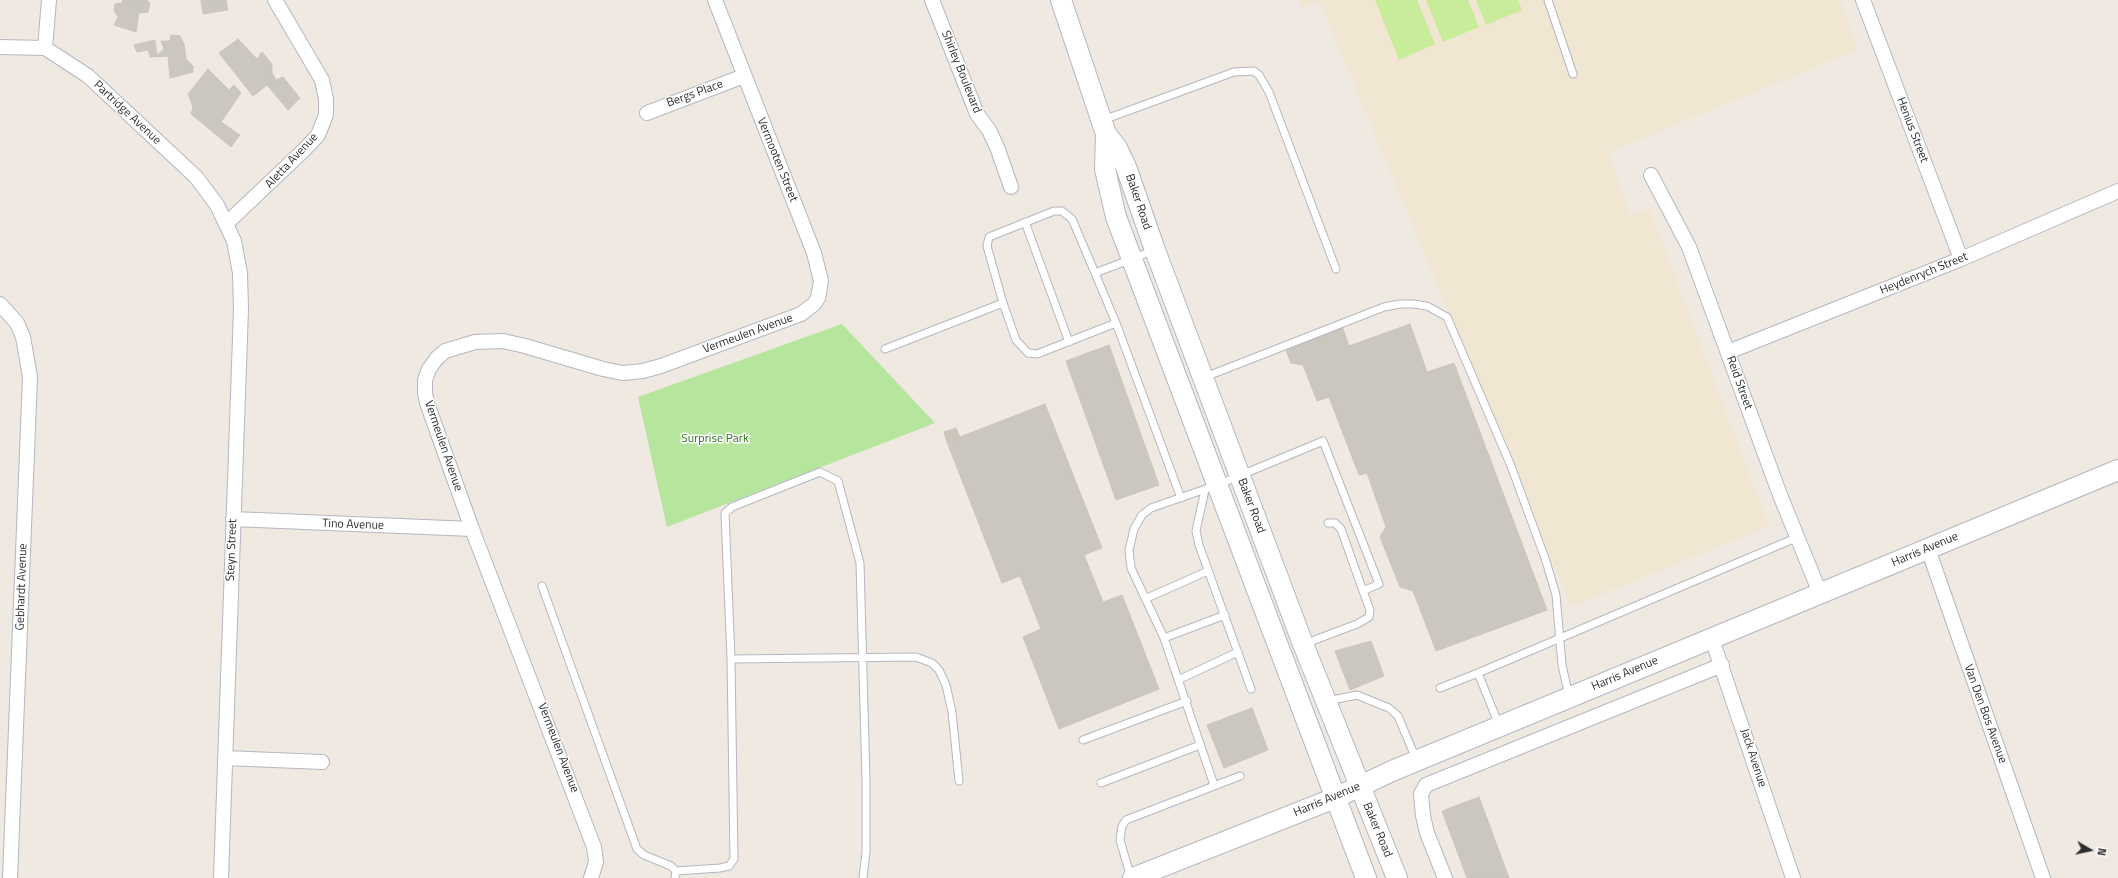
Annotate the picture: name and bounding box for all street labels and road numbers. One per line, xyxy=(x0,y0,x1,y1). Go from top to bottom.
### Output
street label: Shirley Boulevard xyxy=(938,29,984,115)
street label: Bergs Place xyxy=(665,77,725,111)
street label: Partridge Avenue xyxy=(90,78,164,148)
street label: Henius Street xyxy=(1893,95,1931,165)
street label: Vermooten Street xyxy=(754,116,800,204)
street label: Aletta Avenue xyxy=(263,130,321,192)
street label: Baker Road xyxy=(1122,172,1154,232)
street label: Heydenrych Street xyxy=(1878,250,1970,298)
street label: Vermeulen Avenue xyxy=(701,311,795,357)
street label: Reid Street xyxy=(1723,354,1755,412)
street label: Vermeulen Avenue xyxy=(421,399,465,493)
street label: Baker Road xyxy=(1234,476,1268,536)
street label: Tino Avenue xyxy=(322,517,384,533)
street label: Steyn Street xyxy=(224,519,240,581)
street label: Harris Avenue xyxy=(1890,530,1960,570)
street label: Gebhardt Avenue xyxy=(13,543,31,631)
street label: Harris Avenue xyxy=(1590,654,1660,694)
street label: Van Den Bos Avenue xyxy=(1960,663,2010,765)
street label: Vermeulen Avenue xyxy=(534,701,582,795)
street label: Jack Avenue xyxy=(1737,727,1769,789)
street label: Harris Avenue xyxy=(1292,780,1362,820)
street label: Baker Road xyxy=(1359,801,1395,859)

